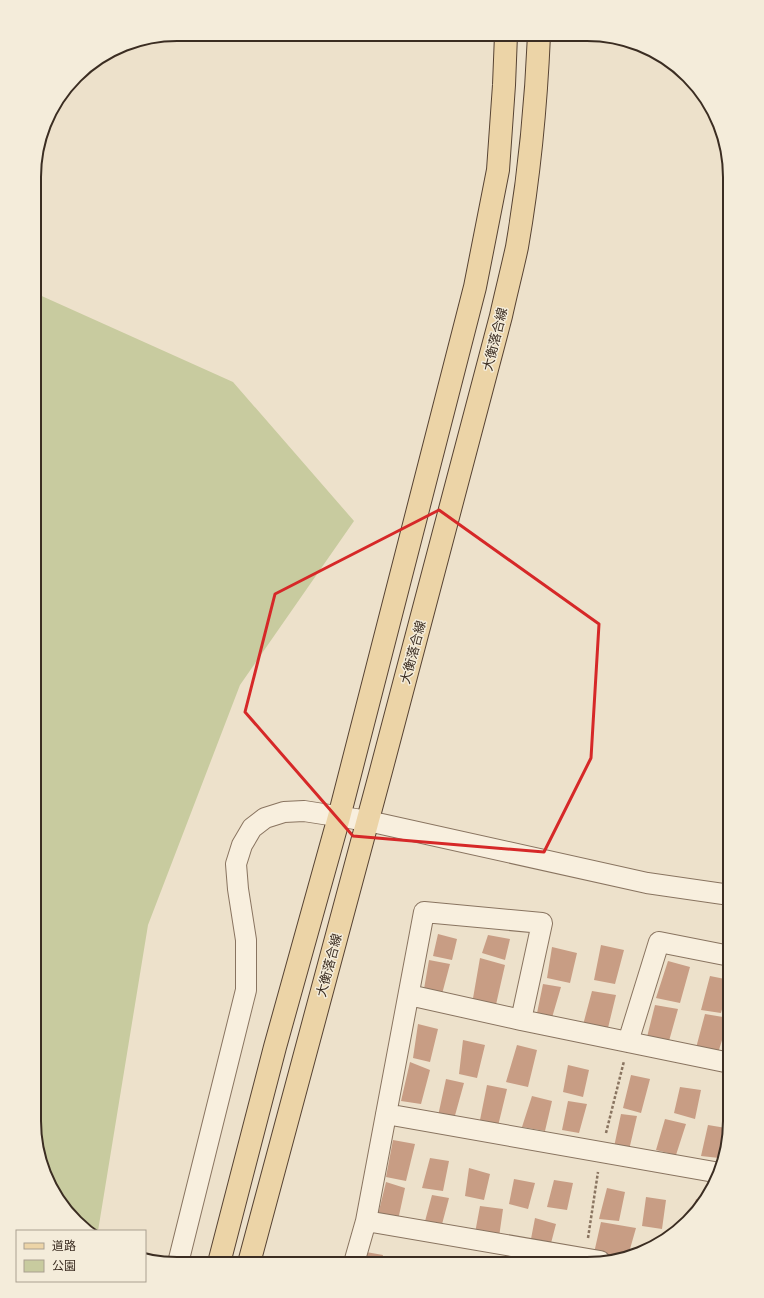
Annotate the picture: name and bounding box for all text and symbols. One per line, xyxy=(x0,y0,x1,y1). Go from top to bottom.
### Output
street label: 大衡落合線 xyxy=(477,305,511,373)
street label: 大衡落合線 xyxy=(394,618,430,686)
street label: 大衡落合線 xyxy=(310,931,346,999)
legend xyxy=(16,1230,146,1282)
text: 道路 xyxy=(52,1236,76,1254)
text: 公園 xyxy=(52,1256,76,1274)

